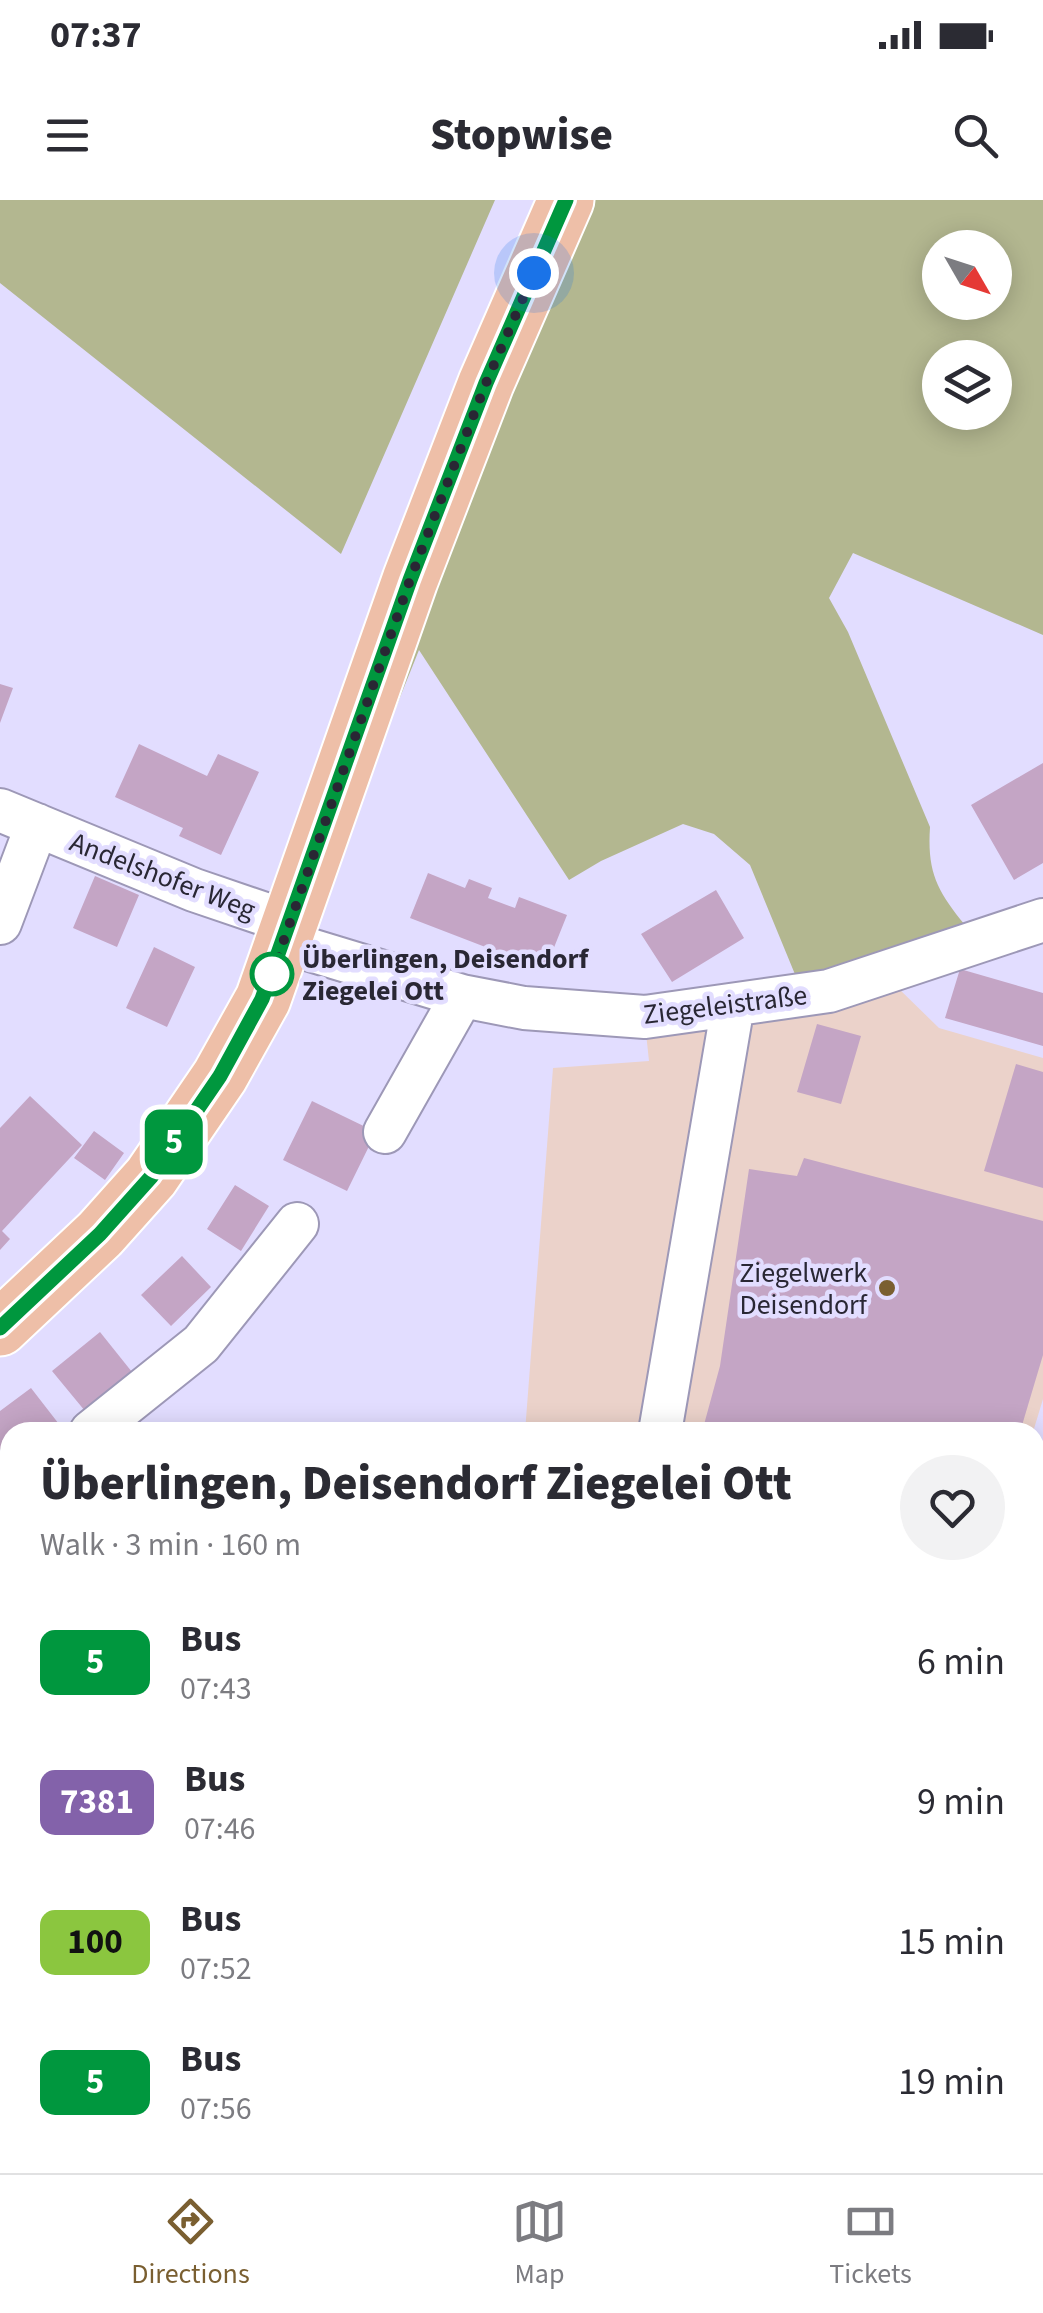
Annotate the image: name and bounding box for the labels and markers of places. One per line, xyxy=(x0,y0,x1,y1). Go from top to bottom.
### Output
place label: Überlingen, Deisendorf Ziegelei Ott xyxy=(302,939,590,1011)
marker: Überlingen, Deisendorf Ziegelei Ott xyxy=(251,953,293,995)
place label: Ziegelwerk Deisendorf xyxy=(739,1253,868,1325)
marker: Ziegelwerk Deisendorf xyxy=(876,1277,898,1299)

